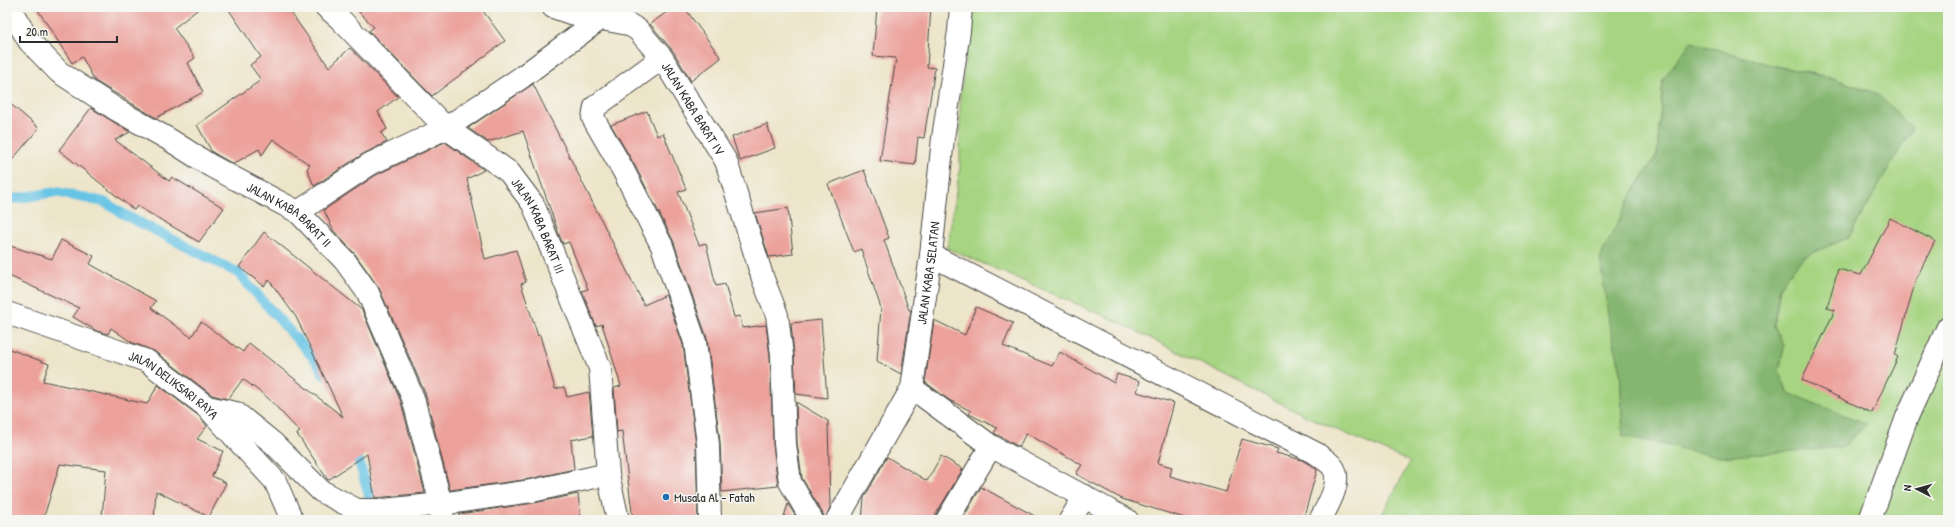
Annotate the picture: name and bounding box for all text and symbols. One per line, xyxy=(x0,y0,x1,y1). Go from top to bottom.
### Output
scale bar xyxy=(20,18,117,44)
text: 20 m xyxy=(26,23,48,40)
street label: JALAN KABA BARAT IV xyxy=(658,59,729,159)
street label: JALAN KABA BARAT III xyxy=(507,174,569,276)
street label: JALAN KABA BARAT II xyxy=(244,178,336,251)
street label: JALAN KABA SELATAN xyxy=(912,220,943,326)
street label: JALAN DELIKSARI RAYA xyxy=(126,346,223,423)
north arrow xyxy=(1897,469,1937,509)
text: N xyxy=(1900,484,1914,492)
place label: Musala Al - Fatah xyxy=(674,488,755,506)
marker: Musala Al - Fatah xyxy=(661,492,671,502)

